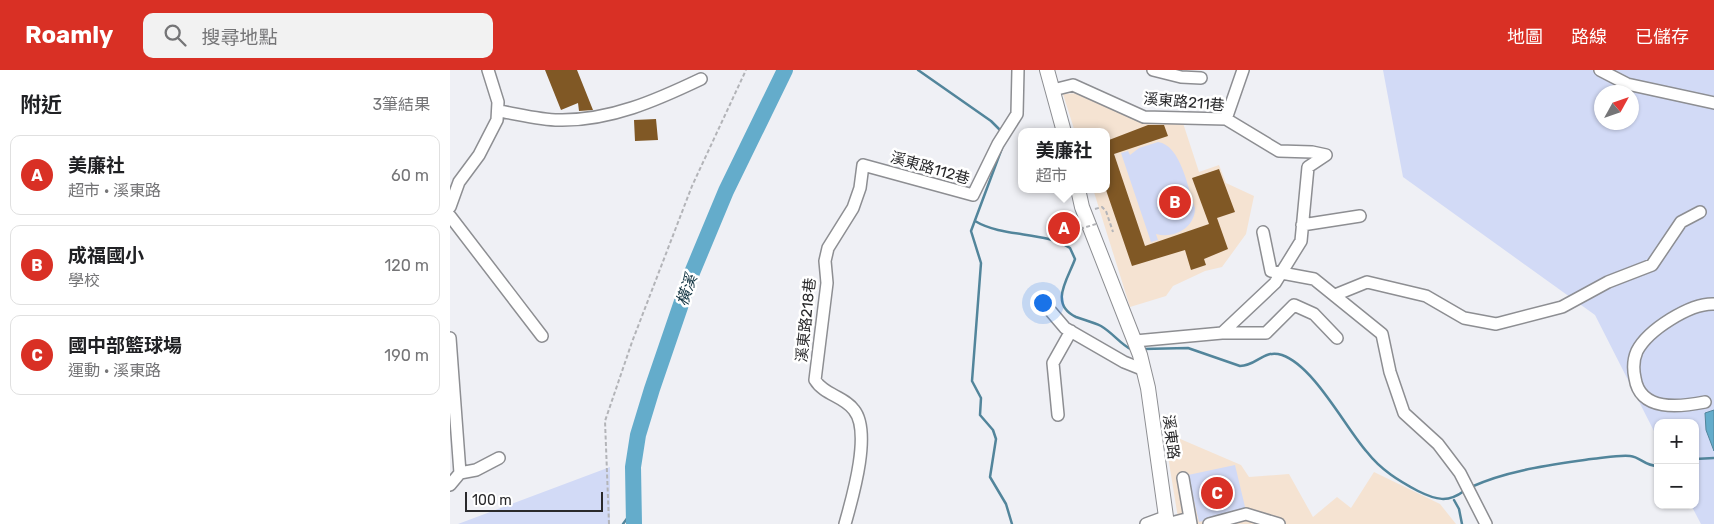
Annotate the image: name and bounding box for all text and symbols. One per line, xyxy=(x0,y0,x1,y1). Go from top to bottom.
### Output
search box xyxy=(143,13,493,58)
text: Roamly xyxy=(25,21,113,49)
icon: search xyxy=(161,21,189,49)
text: 搜尋地點 xyxy=(201,26,277,49)
text: 地圖 xyxy=(1507,26,1543,48)
text: 路線 xyxy=(1571,26,1607,48)
text: 已儲存 xyxy=(1635,26,1689,48)
north arrow xyxy=(1594,85,1639,130)
street label: 溪東路211巷 xyxy=(1143,89,1225,115)
text: 附近 xyxy=(20,92,62,117)
text: 3筆結果 xyxy=(372,95,430,114)
popup xyxy=(1018,128,1110,193)
text: 美廉社 xyxy=(1035,139,1093,162)
street label: 溪東路112巷 xyxy=(888,148,972,188)
text: 美廉社 xyxy=(68,154,125,177)
text: A xyxy=(31,166,43,185)
text: 60 m xyxy=(391,166,429,185)
text: 超市 xyxy=(1035,166,1068,185)
text: 超市 · 溪東路 xyxy=(68,181,161,200)
pin: B xyxy=(1159,183,1191,221)
pin: A xyxy=(1048,209,1080,247)
text: 成福國小 xyxy=(68,244,144,267)
text: B xyxy=(31,256,43,275)
text: 120 m xyxy=(384,256,429,275)
water label: 橫溪 xyxy=(672,270,701,308)
text: 學校 xyxy=(68,271,100,290)
street label: 溪東路218巷 xyxy=(793,277,819,363)
your location xyxy=(1030,290,1056,316)
text: 國中部籃球場 xyxy=(68,334,182,357)
text: C xyxy=(31,346,43,365)
text: 190 m xyxy=(384,346,429,365)
text: 運動 · 溪東路 xyxy=(68,361,161,380)
street label: 溪東路 xyxy=(1159,414,1183,460)
map controls xyxy=(1654,419,1699,509)
button: + xyxy=(1654,419,1699,464)
button: − xyxy=(1654,464,1699,509)
pin: C xyxy=(1201,474,1233,512)
scale bar xyxy=(465,489,602,512)
text: 100 m xyxy=(472,492,512,509)

